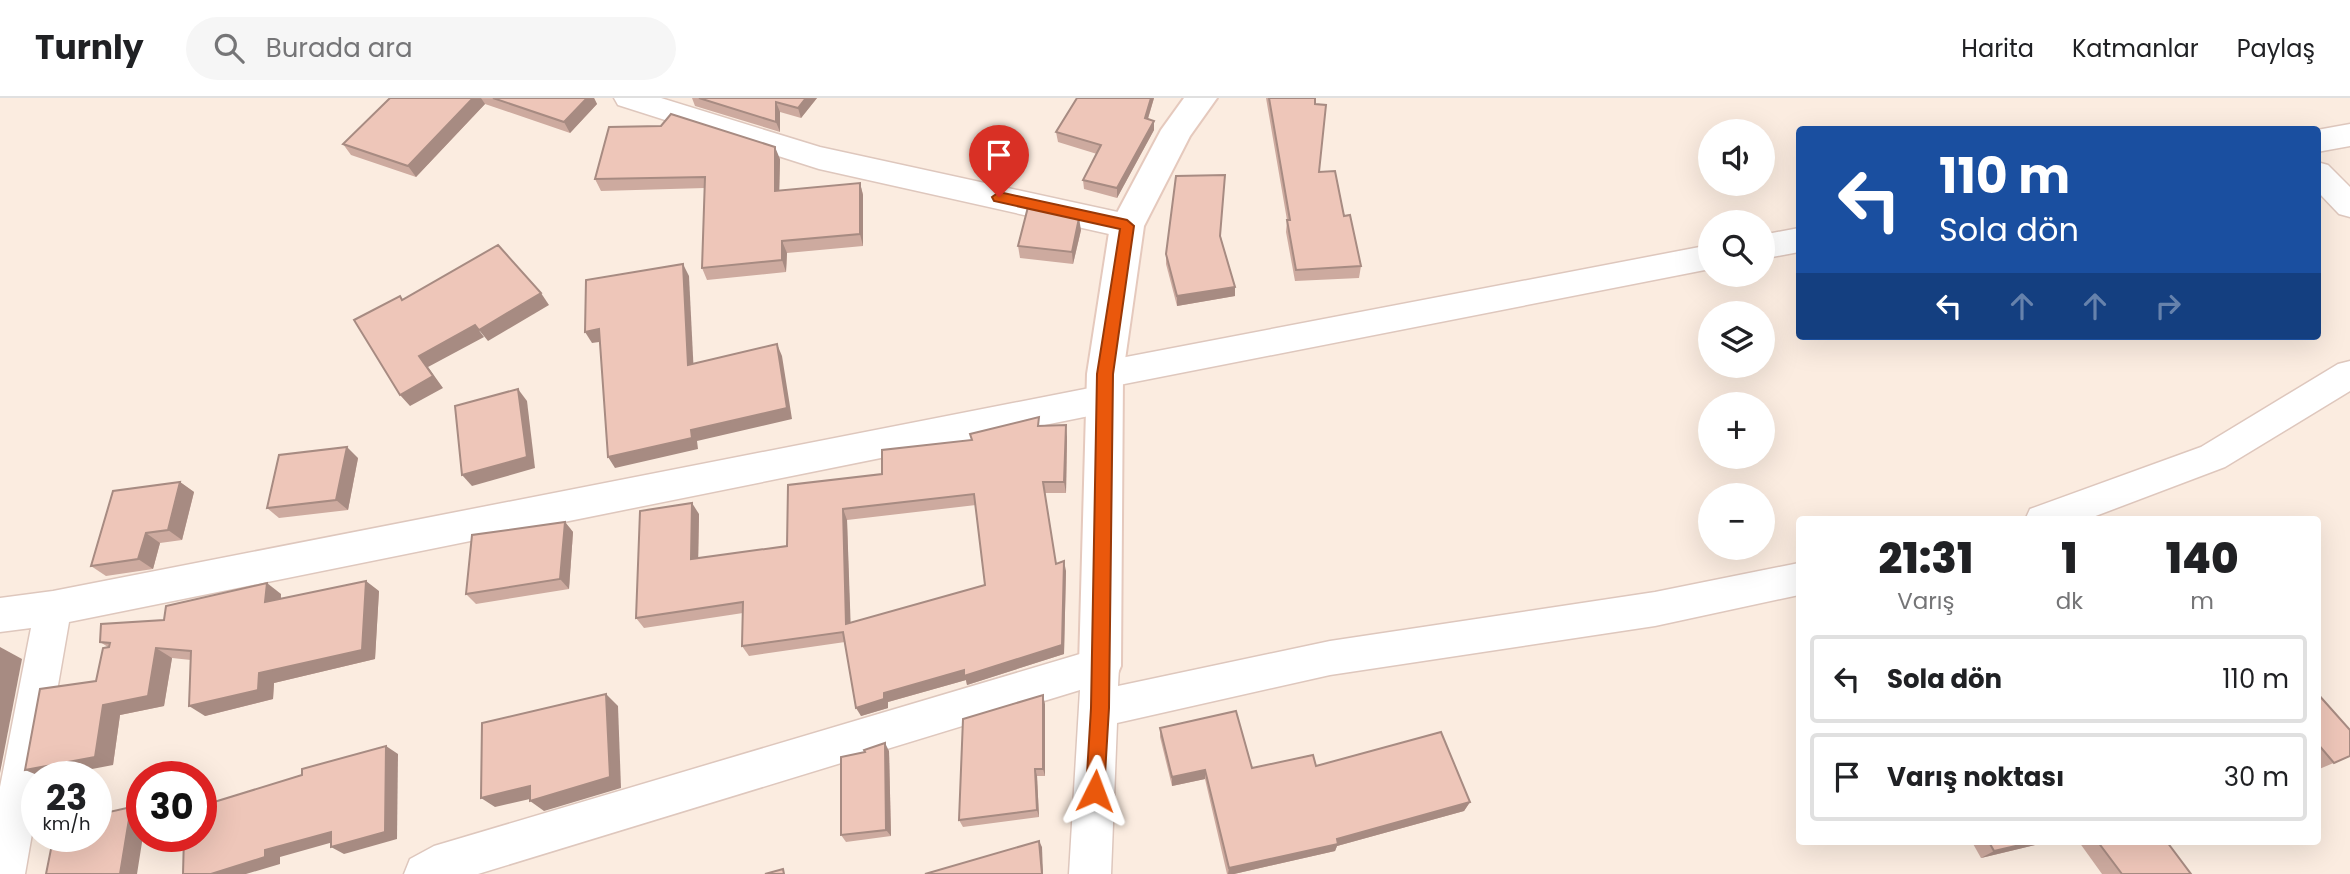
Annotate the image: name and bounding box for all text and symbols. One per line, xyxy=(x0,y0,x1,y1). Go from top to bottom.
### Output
search box xyxy=(186,17,676,80)
text: Turnly xyxy=(35,24,144,71)
icon: search xyxy=(210,29,248,67)
text: Burada ara xyxy=(266,30,413,66)
text: Harita xyxy=(1961,32,2034,65)
text: Katmanlar xyxy=(2072,32,2199,65)
text: Paylaş xyxy=(2237,32,2315,65)
map controls xyxy=(1698,119,1775,560)
button: sound xyxy=(1698,119,1775,196)
pin xyxy=(969,125,1029,197)
icon: arrive xyxy=(980,136,1018,174)
text: 110 m xyxy=(1939,142,2070,210)
icon: left xyxy=(1824,154,1915,245)
text: Sola dön xyxy=(1939,207,2079,252)
button: search xyxy=(1698,210,1775,287)
icon: left xyxy=(1930,287,1968,325)
icon: ahead xyxy=(2003,287,2041,325)
icon: ahead xyxy=(2076,287,2114,325)
icon: right xyxy=(2149,287,2187,325)
button: layers xyxy=(1698,301,1775,378)
button: + xyxy=(1698,392,1775,469)
button: − xyxy=(1698,483,1775,560)
text: 21:31 xyxy=(1879,529,1973,588)
text: 1 xyxy=(2061,529,2078,588)
text: 140 xyxy=(2166,529,2239,588)
text: Varış xyxy=(1897,585,1955,617)
text: dk xyxy=(2056,585,2083,617)
text: m xyxy=(2190,585,2214,617)
icon: left xyxy=(1828,660,1866,698)
text: Sola dön xyxy=(1887,661,2002,697)
text: 110 m xyxy=(2222,661,2289,697)
position arrow xyxy=(1058,754,1132,828)
icon: arrive xyxy=(1828,758,1866,796)
text: Varış noktası xyxy=(1887,759,2064,795)
text: 30 m xyxy=(2224,759,2289,795)
speed limit sign: 30 xyxy=(126,761,217,852)
text: 23 xyxy=(46,773,87,822)
text: km/h xyxy=(43,811,90,836)

